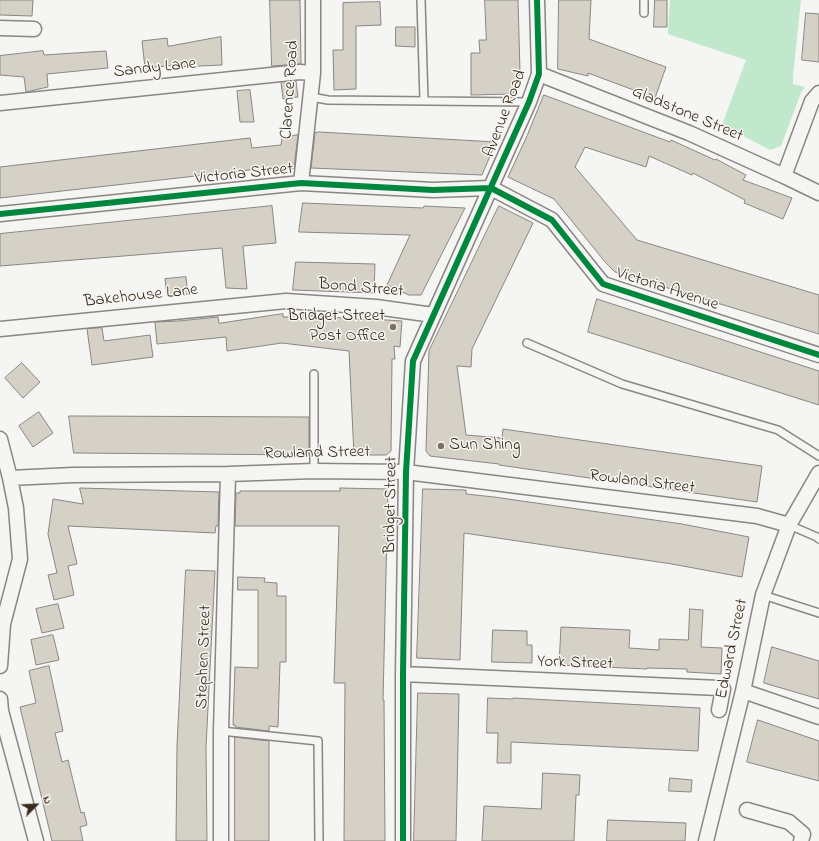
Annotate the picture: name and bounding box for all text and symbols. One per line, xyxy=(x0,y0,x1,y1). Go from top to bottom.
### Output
street label: Clarence Road xyxy=(277,40,305,140)
street label: Sandy Lane xyxy=(113,55,197,83)
street label: Avenue Road xyxy=(480,67,532,161)
street label: Gladstone Street xyxy=(628,82,746,148)
street label: Victoria Street xyxy=(194,160,294,190)
street label: Victoria Avenue xyxy=(613,264,721,316)
street label: Bond Street xyxy=(318,275,404,303)
street label: Bakehouse Lane xyxy=(83,281,199,313)
place label: Bridget Street Post Office xyxy=(288,307,385,347)
marker: Bridget Street Post Office xyxy=(388,322,398,332)
place label: Sun Shing xyxy=(449,436,520,456)
marker: Sun Shing xyxy=(436,441,446,451)
street label: Rowland Street xyxy=(264,443,370,465)
street label: Bridget Street xyxy=(381,456,403,554)
street label: Rowland Street xyxy=(588,466,696,500)
street label: Edward Street xyxy=(712,597,754,701)
street label: Stephen Street xyxy=(193,605,217,709)
street label: York Street xyxy=(537,652,613,676)
north arrow xyxy=(16,785,56,825)
text: N xyxy=(38,793,56,807)

